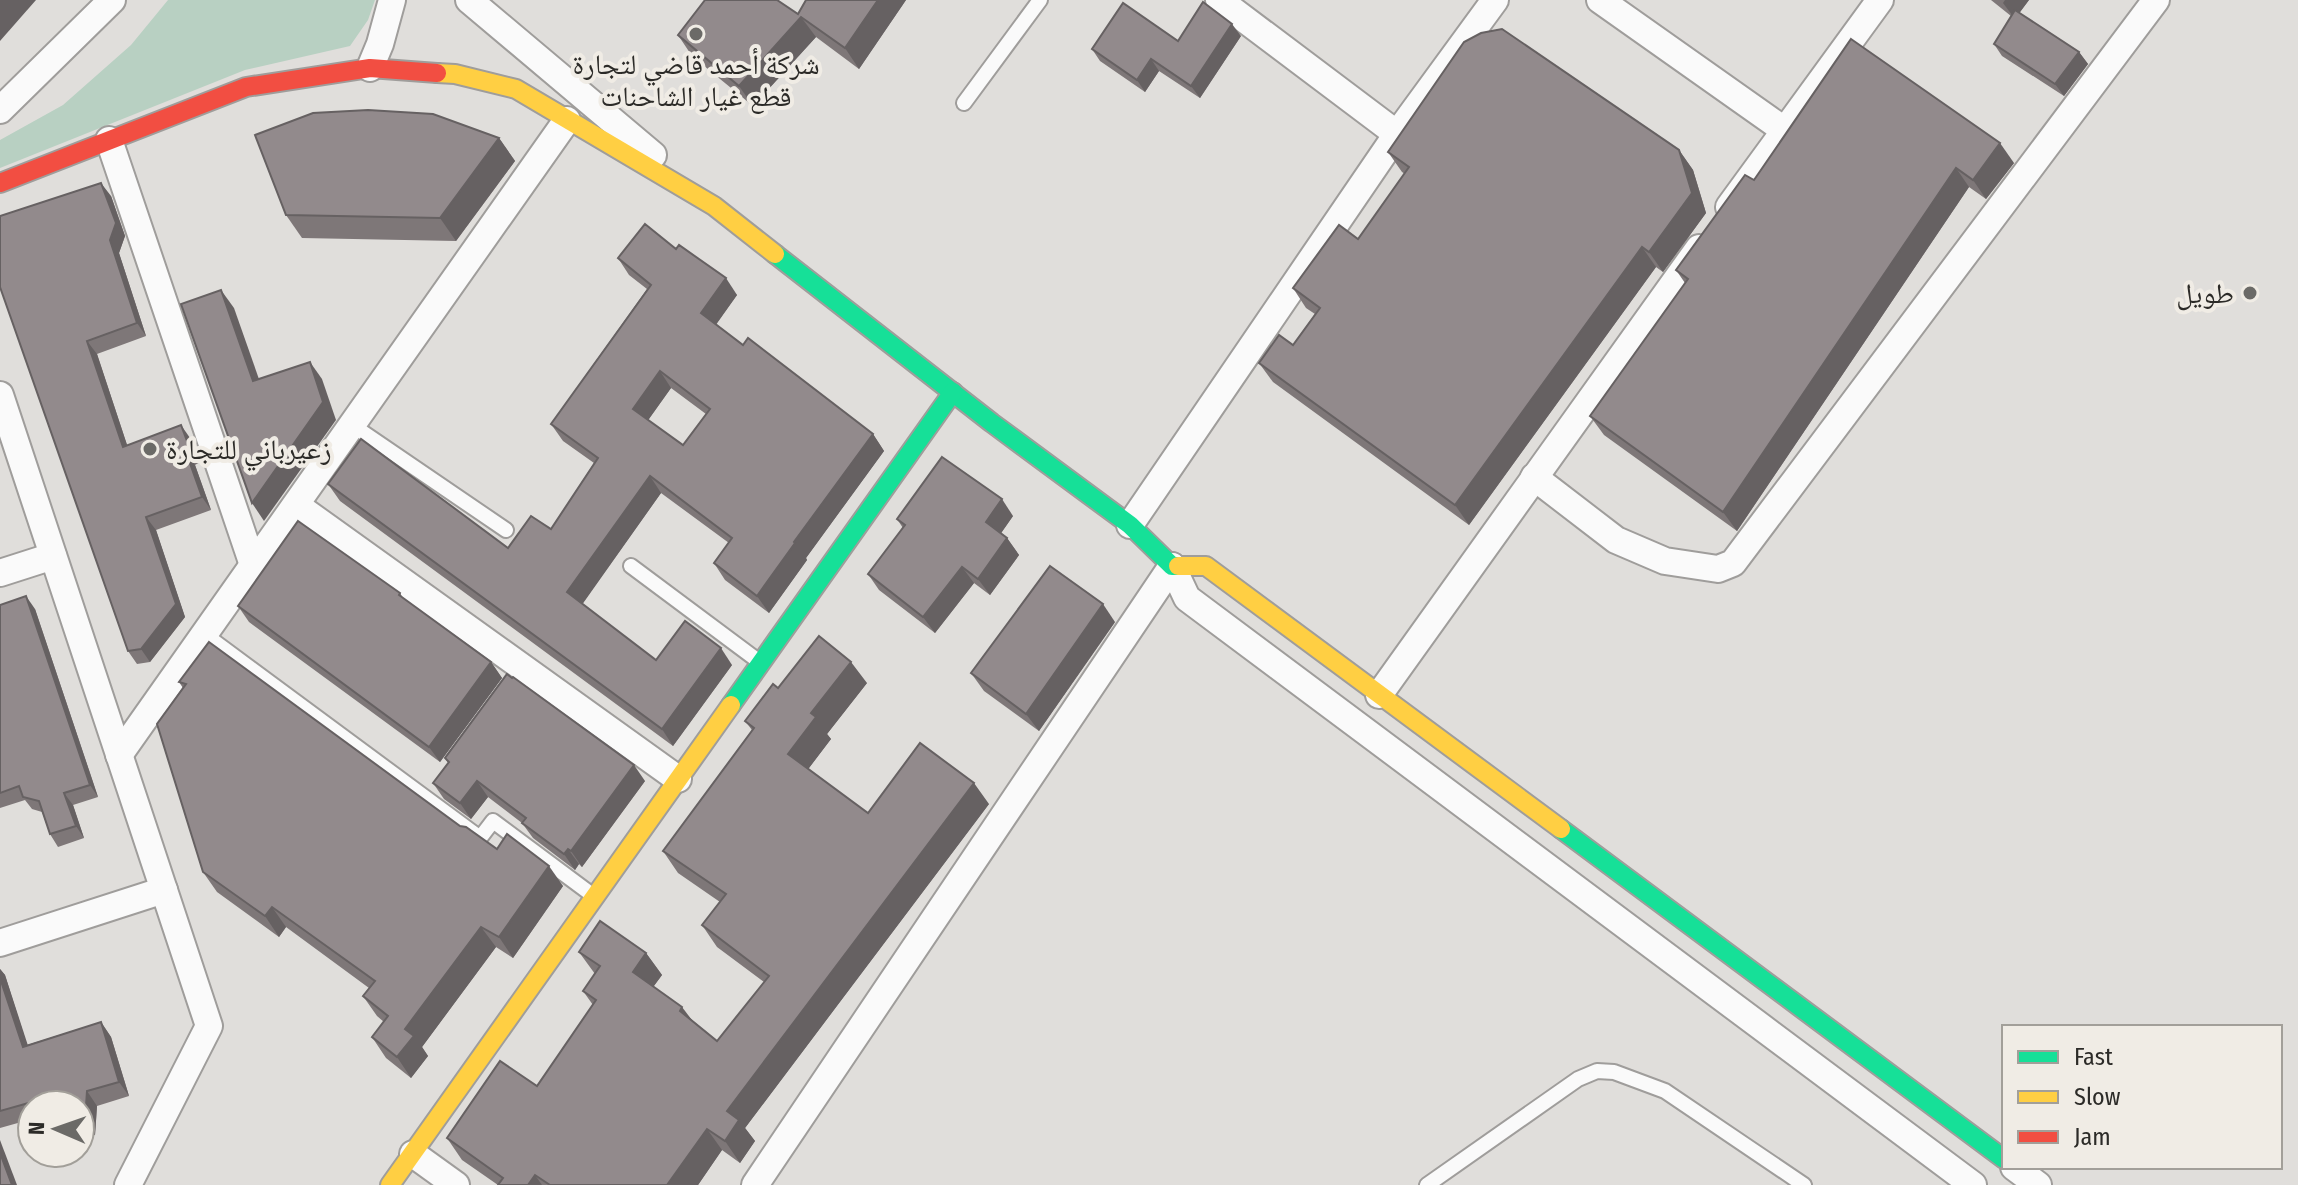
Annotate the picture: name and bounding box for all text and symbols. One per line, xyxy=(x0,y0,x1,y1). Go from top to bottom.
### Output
marker: شركة أحمد قاضي لتجارة قطع غيار الشاحنات xyxy=(687,25,705,43)
place label: شركة أحمد قاضي لتجارة قطع غيار الشاحنات xyxy=(572,47,820,114)
place label: طويل xyxy=(2176,277,2234,311)
marker: طويل xyxy=(2241,284,2259,302)
place label: زعيرباني للتجارة xyxy=(166,433,331,472)
marker: زعيرباني للتجارة xyxy=(141,440,159,458)
legend xyxy=(2002,1025,2282,1169)
text: Fast xyxy=(2074,1043,2113,1071)
text: Slow xyxy=(2074,1083,2121,1111)
north arrow xyxy=(16,1089,96,1169)
text: N xyxy=(23,1121,50,1135)
text: Jam xyxy=(2074,1123,2111,1151)

